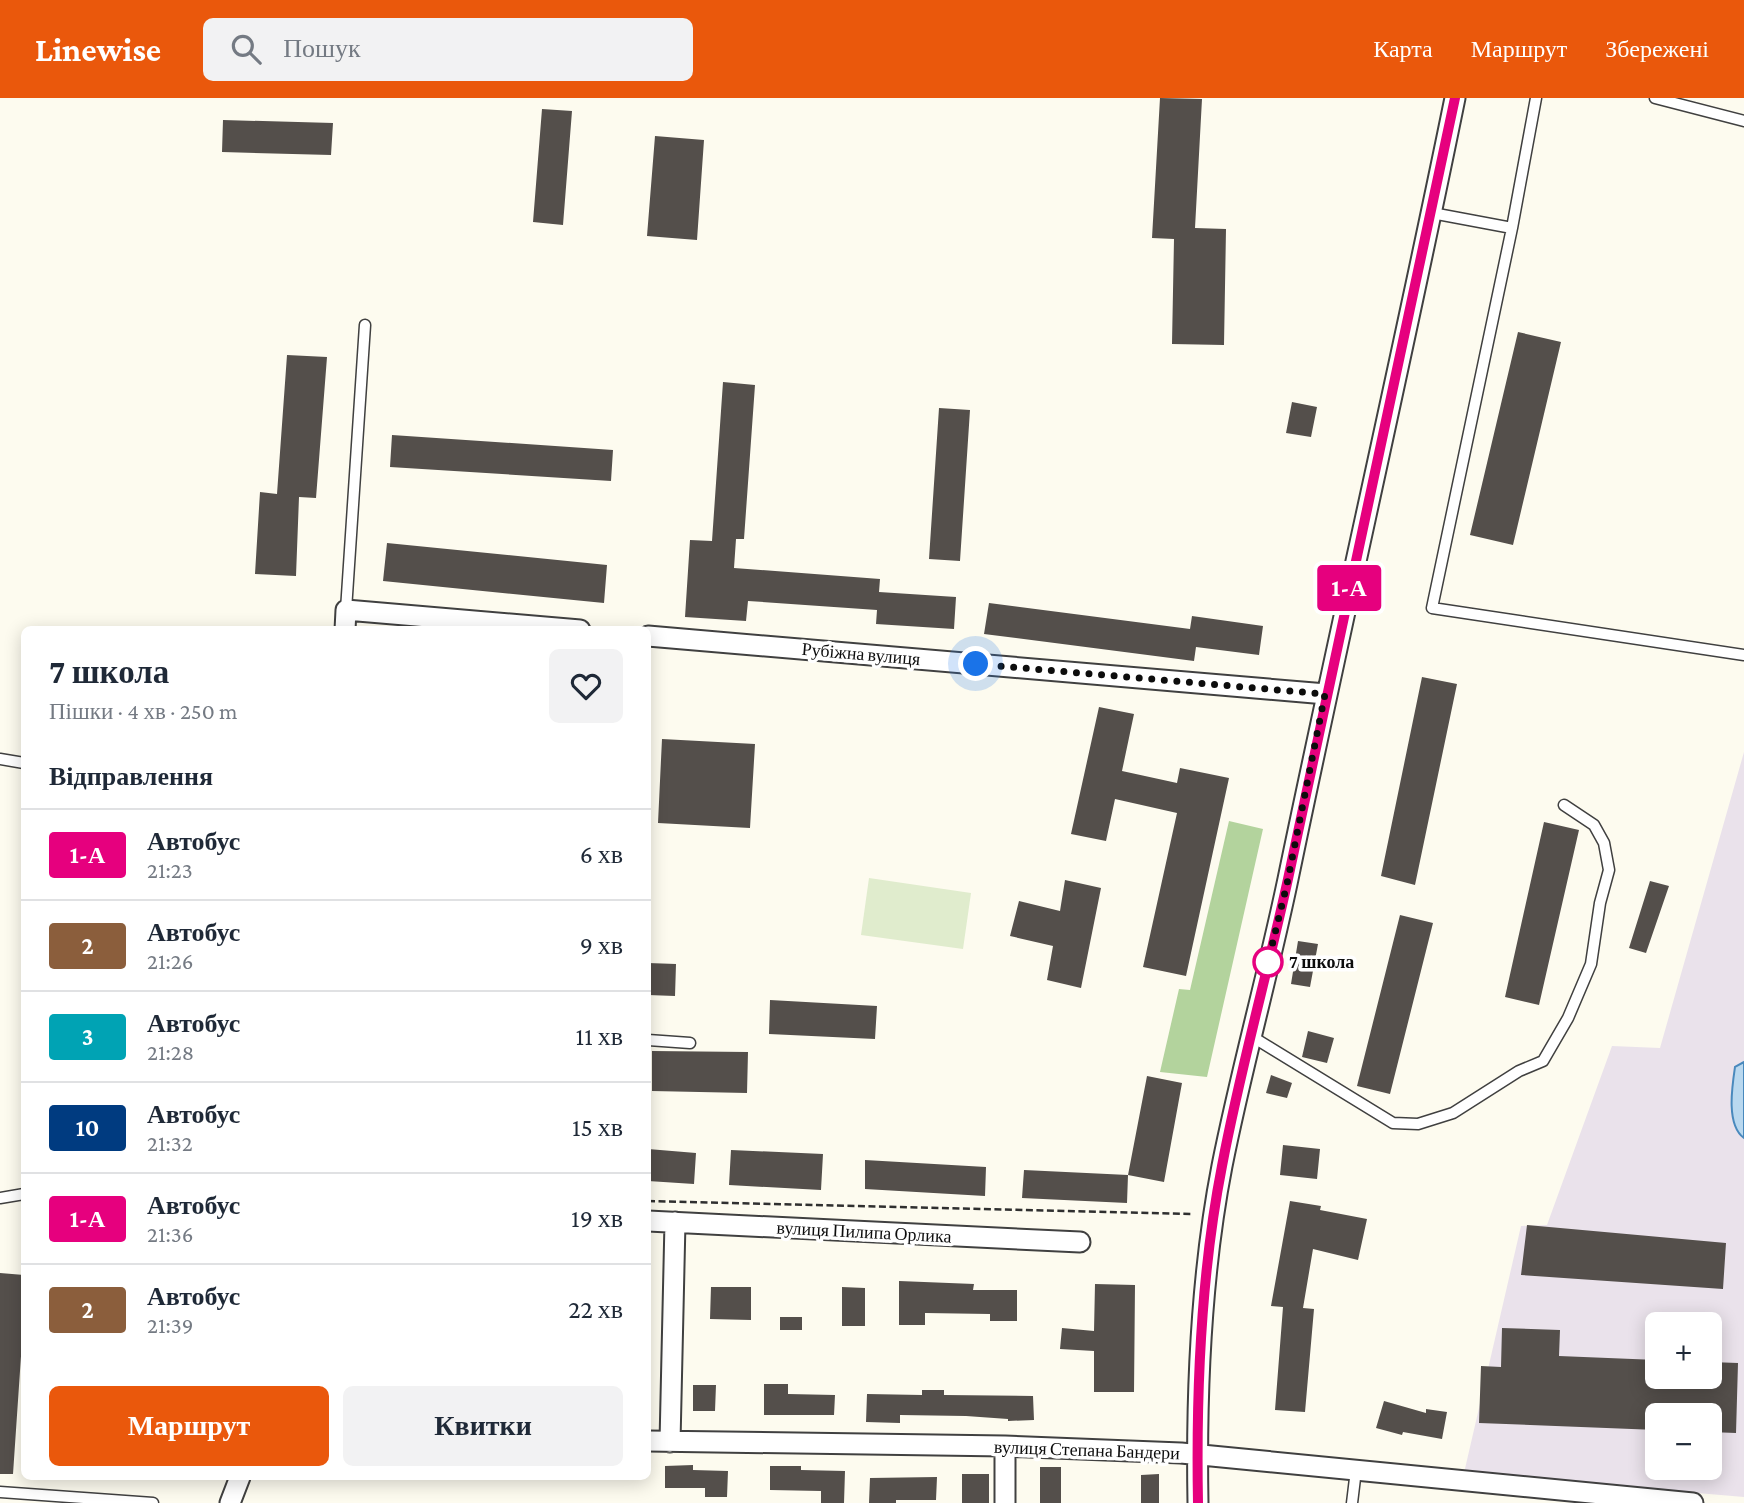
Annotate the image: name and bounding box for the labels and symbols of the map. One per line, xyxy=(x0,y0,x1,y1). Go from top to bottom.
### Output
line badge: 1-А xyxy=(1309,565,1389,611)
street label: Рубіжна вулиця xyxy=(801,639,921,669)
your location xyxy=(958,646,993,681)
marker: 7 школа xyxy=(1253,947,1283,977)
place label: 7 школа xyxy=(1289,952,1354,972)
street label: вулиця Пилипа Орлика xyxy=(776,1217,952,1247)
street label: вулиця Степана Бандери xyxy=(994,1437,1181,1463)

